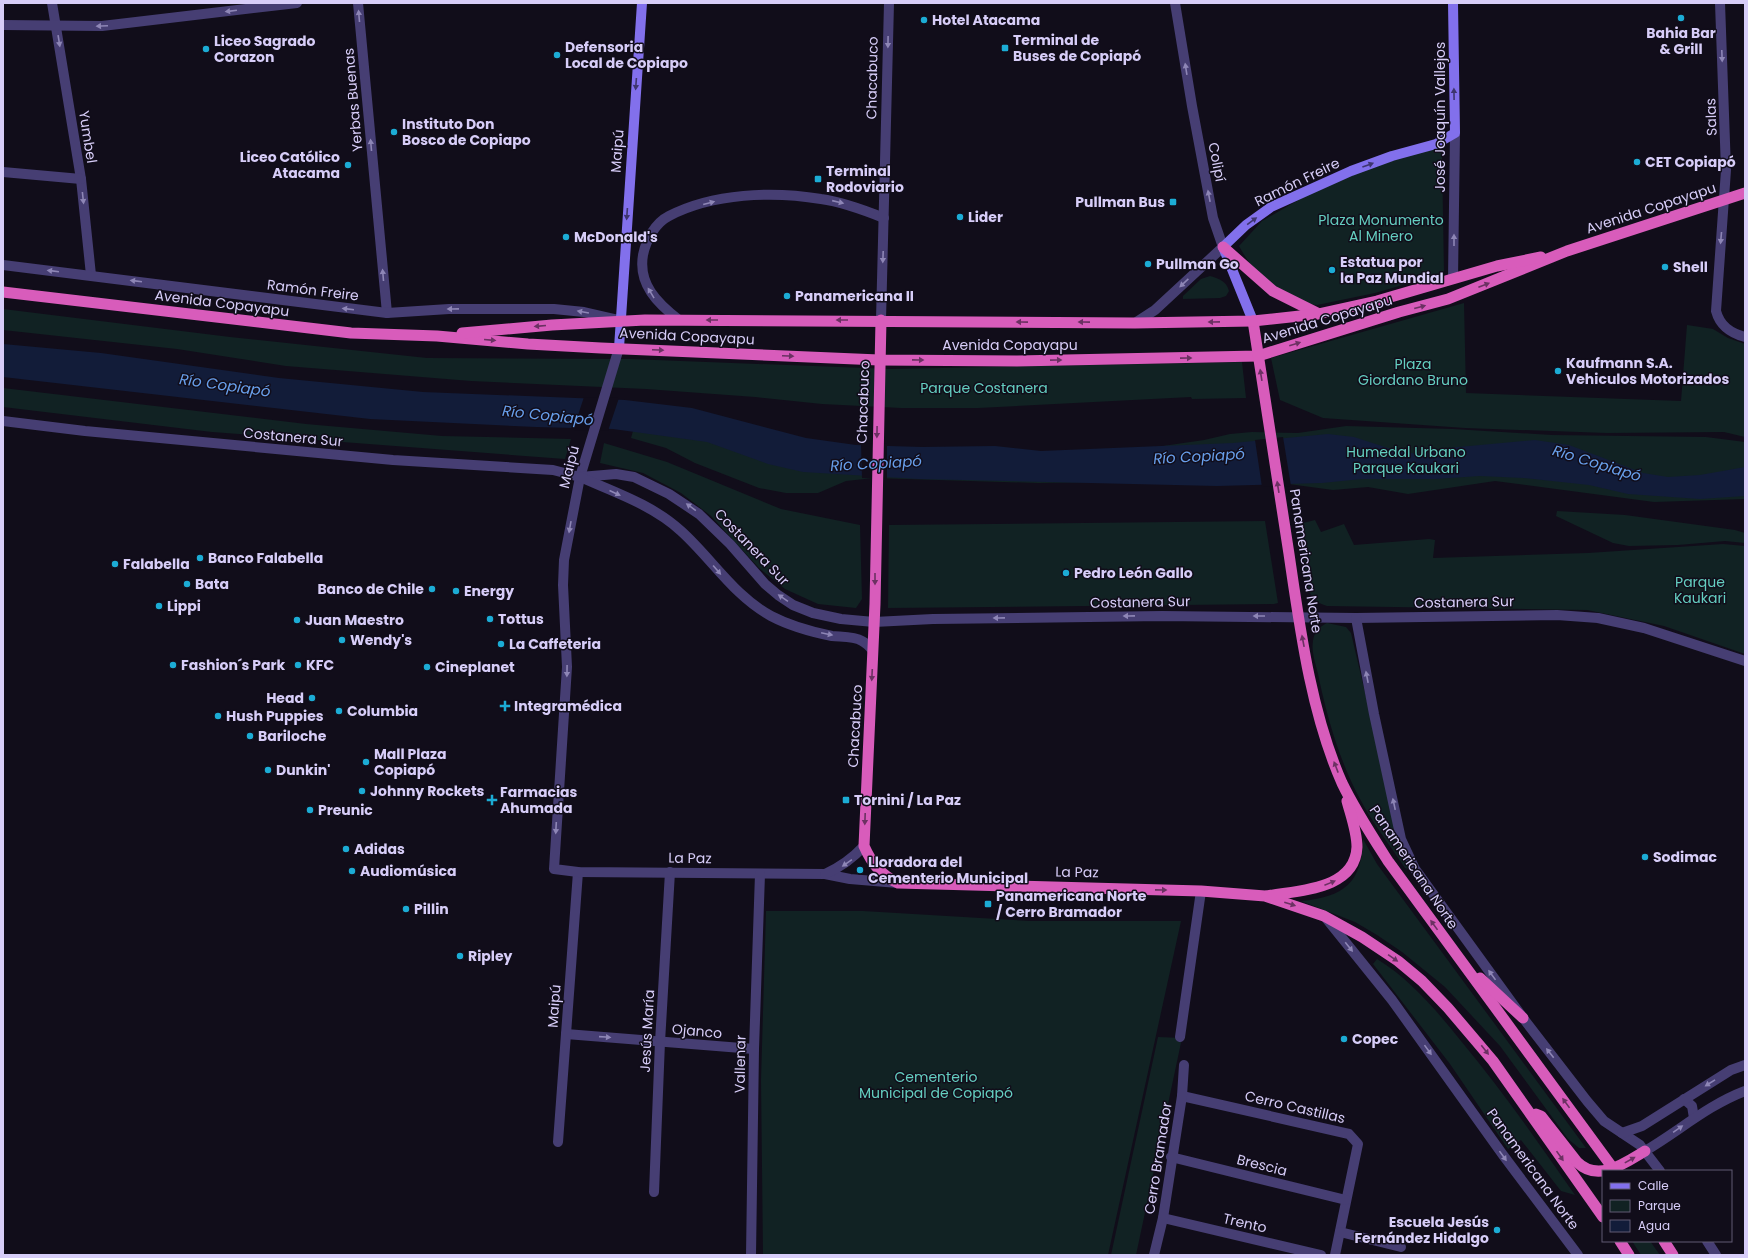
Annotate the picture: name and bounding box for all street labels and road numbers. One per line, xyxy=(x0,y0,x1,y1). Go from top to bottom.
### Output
street label: Chacabuco xyxy=(861,36,883,120)
street label: José Joaquín Vallejos xyxy=(1430,42,1450,192)
street label: Yerbas Buenas xyxy=(339,47,367,153)
street label: Salas xyxy=(1700,98,1722,136)
street label: Yumbel xyxy=(74,109,102,165)
street label: Maipú xyxy=(606,129,628,173)
street label: Colipí xyxy=(1203,141,1231,184)
street label: Ramón Freire xyxy=(1251,153,1343,211)
street label: Avenida Copayapu xyxy=(1583,178,1719,238)
street label: Ramón Freire xyxy=(266,274,360,306)
street label: Avenida Copayapu xyxy=(154,285,290,321)
street label: Avenida Copayapu xyxy=(1259,290,1395,348)
street label: Avenida Copayapu xyxy=(619,322,755,350)
street label: Avenida Copayapu xyxy=(942,335,1078,355)
street label: Chacabuco xyxy=(852,360,874,444)
street label: Costanera Sur xyxy=(242,423,344,451)
street label: Maipú xyxy=(554,444,584,490)
street label: Panamericana Norte xyxy=(1285,487,1327,635)
street label: Costanera Sur xyxy=(710,504,794,590)
street label: Costanera Sur xyxy=(1090,591,1190,613)
street label: Costanera Sur xyxy=(1414,591,1514,613)
street label: Chacabuco xyxy=(843,684,867,768)
street label: Panamericana Norte xyxy=(1365,801,1463,933)
street label: La Paz xyxy=(668,848,712,868)
street label: La Paz xyxy=(1055,862,1099,882)
street label: Maipú xyxy=(543,984,565,1028)
street label: Jesús María xyxy=(635,989,659,1073)
street label: Ojanco xyxy=(671,1019,723,1043)
street label: Vallenar xyxy=(729,1035,751,1093)
street label: Cerro Castillas xyxy=(1243,1086,1347,1128)
street label: Cerro Bramador xyxy=(1139,1100,1177,1216)
street label: Panamericana Norte xyxy=(1482,1104,1584,1234)
street label: Brescia xyxy=(1235,1149,1289,1181)
street label: Trento xyxy=(1221,1208,1269,1238)

